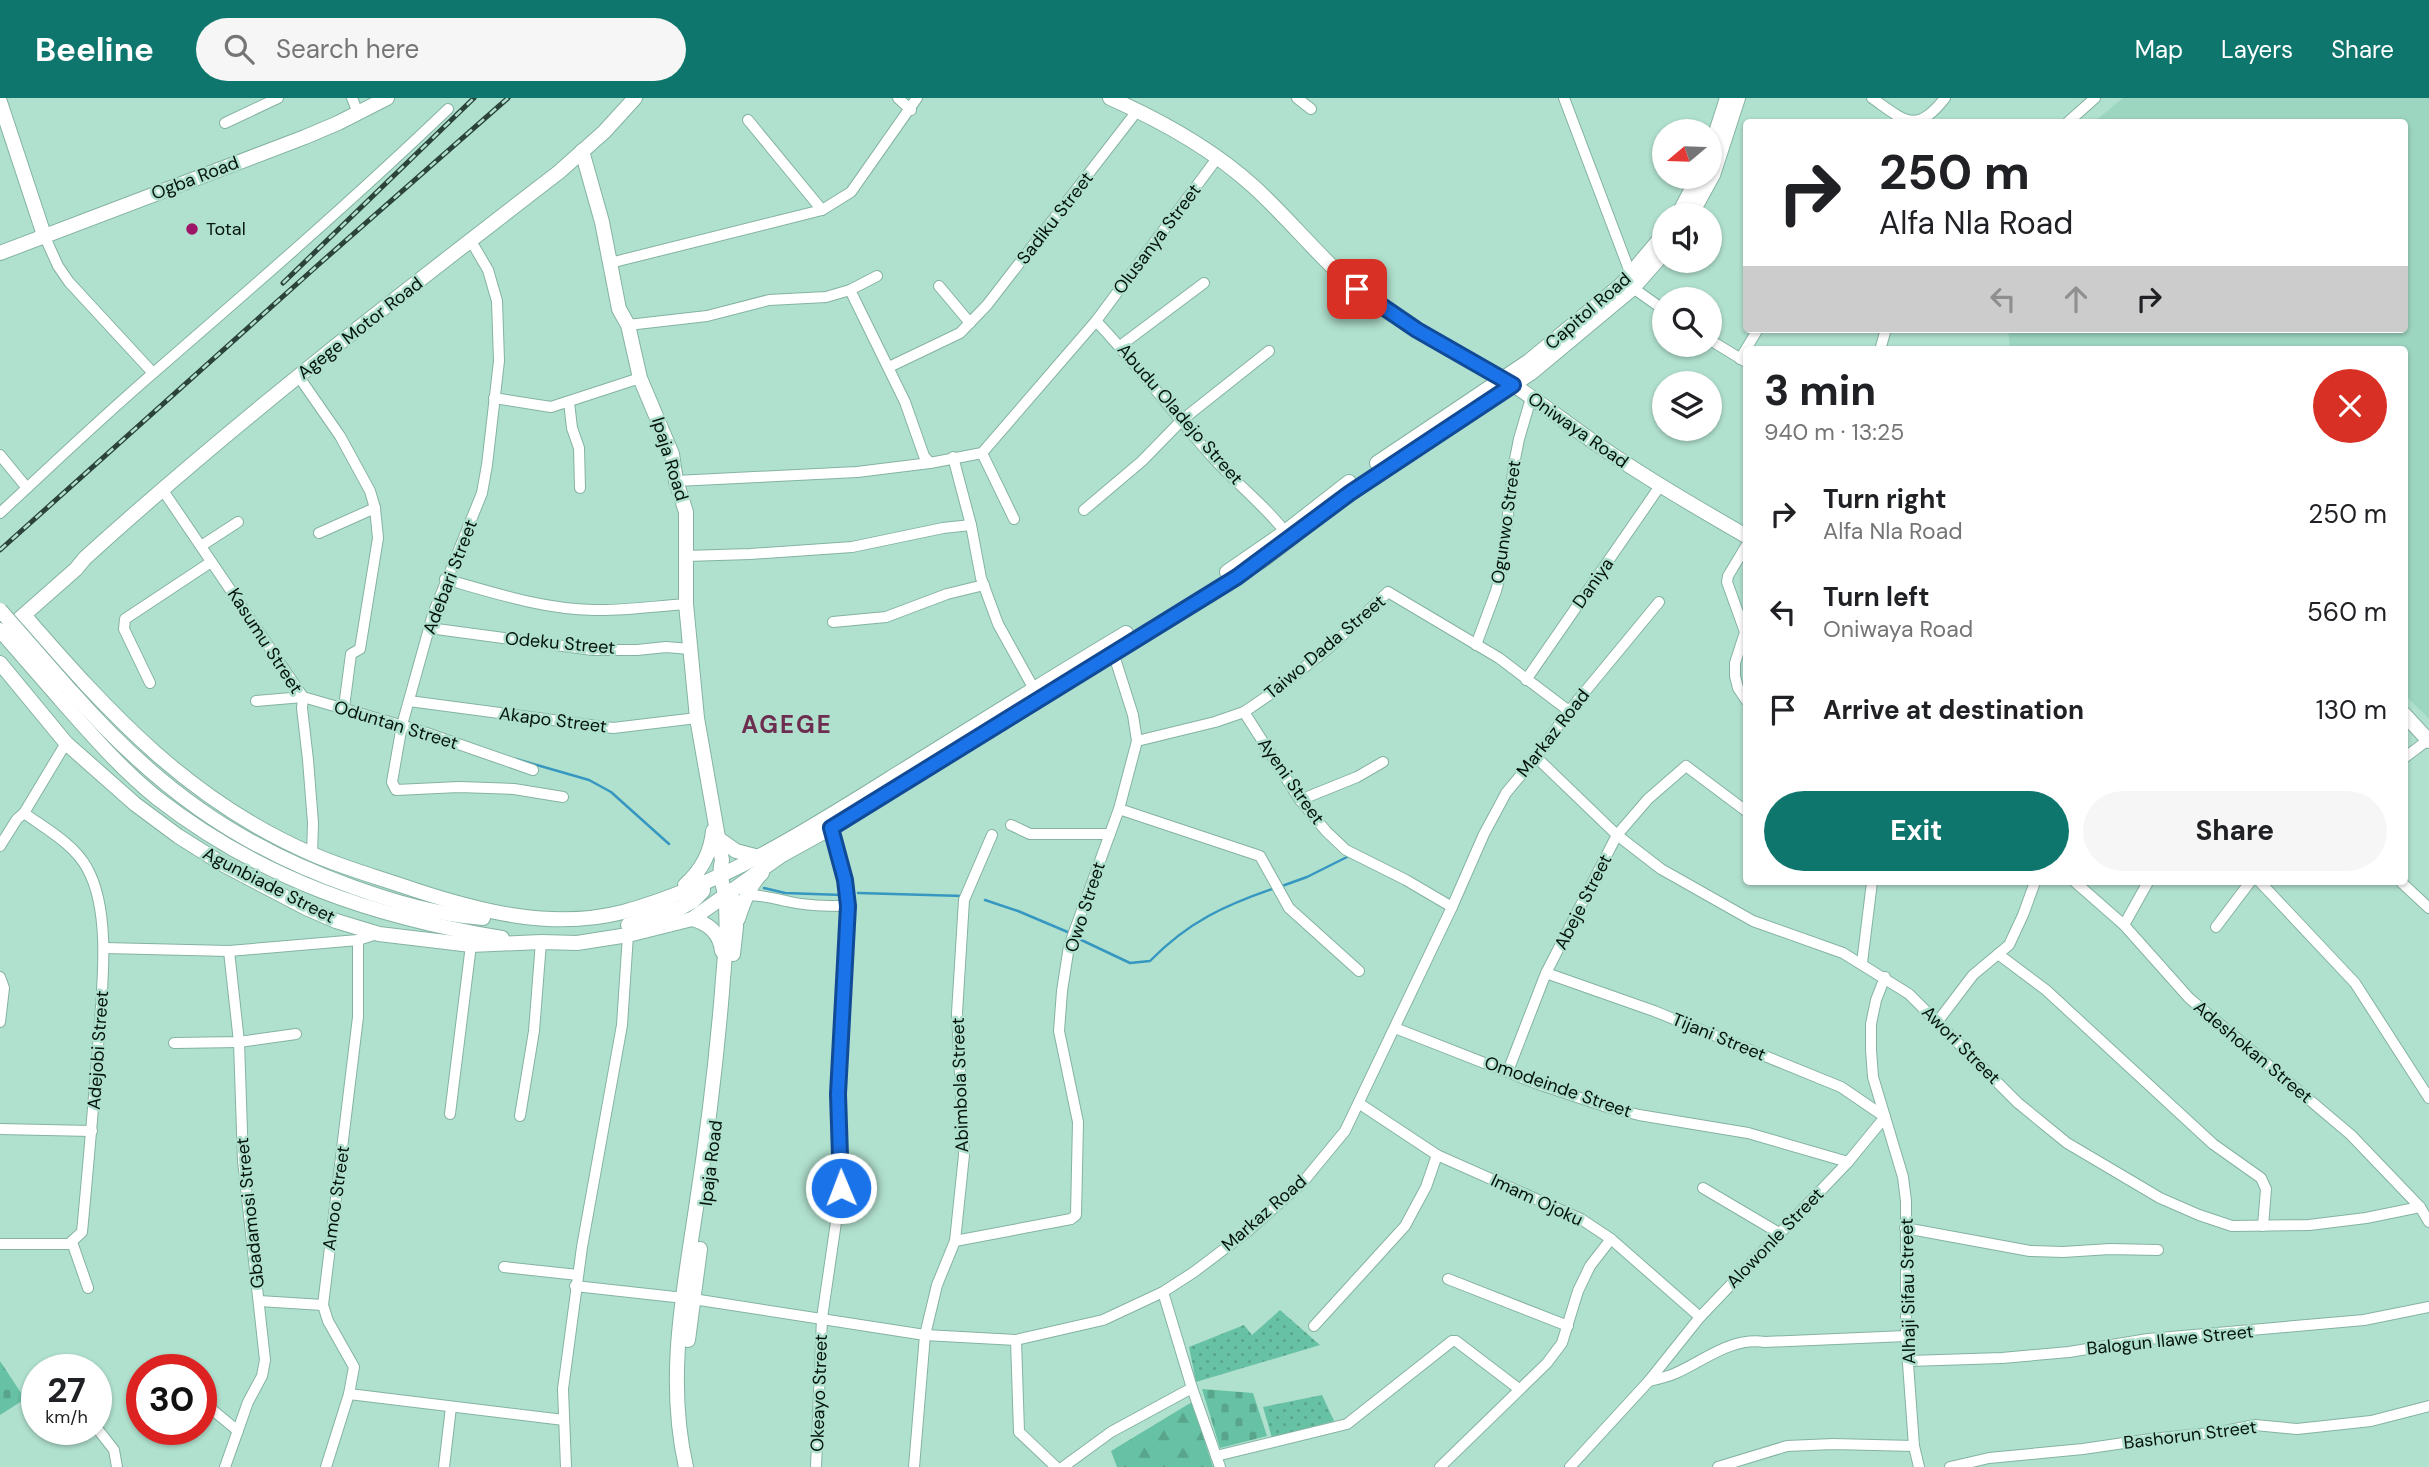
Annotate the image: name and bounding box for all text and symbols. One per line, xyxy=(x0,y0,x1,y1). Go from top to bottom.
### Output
search box xyxy=(196,18,686,81)
text: Beeline xyxy=(35,28,154,71)
icon: search xyxy=(220,30,258,68)
text: Search here xyxy=(276,32,419,66)
text: Map xyxy=(2135,34,2183,65)
text: Layers xyxy=(2221,34,2293,65)
text: Share xyxy=(2331,34,2394,65)
north arrow xyxy=(1652,119,1722,189)
map controls xyxy=(1652,119,1722,441)
text: 250 m xyxy=(1879,140,2030,204)
icon: right xyxy=(1764,147,1855,238)
street label: Ogba Road xyxy=(148,150,242,206)
street label: Sadiku Street xyxy=(1011,167,1099,269)
street label: Olusanya Street xyxy=(1108,179,1206,299)
text: Alfa Nla Road xyxy=(1879,202,2073,244)
button: sound xyxy=(1652,203,1722,273)
place label: Total xyxy=(206,217,246,241)
marker: Total xyxy=(184,221,200,237)
pin xyxy=(1327,259,1387,319)
street label: Capitol Road xyxy=(1540,267,1636,355)
icon: arrive xyxy=(1338,270,1376,308)
street label: Agege Motor Road xyxy=(292,272,428,384)
icon: left xyxy=(1984,280,2022,318)
icon: ahead xyxy=(2057,280,2095,318)
icon: right xyxy=(2130,280,2168,318)
button: search xyxy=(1652,287,1722,357)
street label: Abudu Oladejo Street xyxy=(1112,338,1248,490)
text: 3 min xyxy=(1764,363,1876,418)
button: close xyxy=(2313,369,2387,443)
button: layers xyxy=(1652,371,1722,441)
street label: Oniwaya Road xyxy=(1523,386,1633,474)
street label: Ipaja Road xyxy=(646,414,694,504)
text: 940 m · 13:25 xyxy=(1764,417,1904,447)
street label: Ogunwo Street xyxy=(1485,459,1527,585)
text: Turn right xyxy=(1823,482,1947,516)
icon: right xyxy=(1764,495,1802,533)
text: 250 m xyxy=(2308,497,2387,531)
street label: Adebari Street xyxy=(417,516,483,638)
text: Alfa Nla Road xyxy=(1823,516,1963,546)
street label: Daniya xyxy=(1567,553,1619,613)
text: Turn left xyxy=(1823,580,1930,614)
street label: Kasumu Street xyxy=(222,584,308,698)
street label: Taiwo Dada Street xyxy=(1260,589,1390,705)
icon: left xyxy=(1764,593,1802,631)
text: 560 m xyxy=(2307,595,2387,629)
text: Oniwaya Road xyxy=(1823,614,1973,644)
street label: Odeku Street xyxy=(504,626,616,660)
street label: Markaz Road xyxy=(1511,684,1595,782)
icon: arrive xyxy=(1764,691,1802,729)
text: Arrive at destination xyxy=(1823,693,2084,727)
text: 130 m xyxy=(2316,693,2387,727)
street label: Oduntan Street xyxy=(331,695,461,755)
street label: Akapo Street xyxy=(498,701,608,739)
district label: AGEGE xyxy=(741,709,833,740)
street label: Ayeni Street xyxy=(1252,733,1330,829)
button: Exit xyxy=(1764,791,2069,871)
button: Share xyxy=(2083,791,2387,871)
street label: Agunbiade Street xyxy=(199,841,339,929)
street label: Abeje Street xyxy=(1549,850,1617,954)
street label: Owo Street xyxy=(1059,859,1111,955)
street label: Adejobi Street xyxy=(82,990,114,1110)
street label: Adeshokan Street xyxy=(2189,995,2317,1109)
street label: Awori Street xyxy=(1916,1000,2006,1090)
street label: Tijani Street xyxy=(1669,1007,1769,1067)
street label: Abimbola Street xyxy=(946,1017,974,1153)
street label: Omodeinde Street xyxy=(1481,1051,1635,1123)
street label: Ipaja Road xyxy=(694,1119,728,1207)
street label: Gbadamosi Street xyxy=(230,1136,270,1290)
street label: Amoo Street xyxy=(317,1144,355,1252)
position arrow xyxy=(804,1151,878,1225)
street label: Imam Ojoku xyxy=(1487,1168,1587,1232)
street label: Markaz Road xyxy=(1216,1169,1312,1257)
street label: Alowonle Street xyxy=(1721,1183,1829,1293)
street label: Alhaji Sifau Street xyxy=(1895,1218,1921,1364)
street label: Balogun Ilawe Street xyxy=(2085,1319,2255,1361)
street label: Okeayo Street xyxy=(805,1334,833,1452)
speed limit sign: 30 xyxy=(126,1354,217,1445)
text: 27 xyxy=(47,1367,86,1413)
text: km/h xyxy=(45,1405,88,1429)
street label: Bashorun Street xyxy=(2122,1415,2258,1455)

